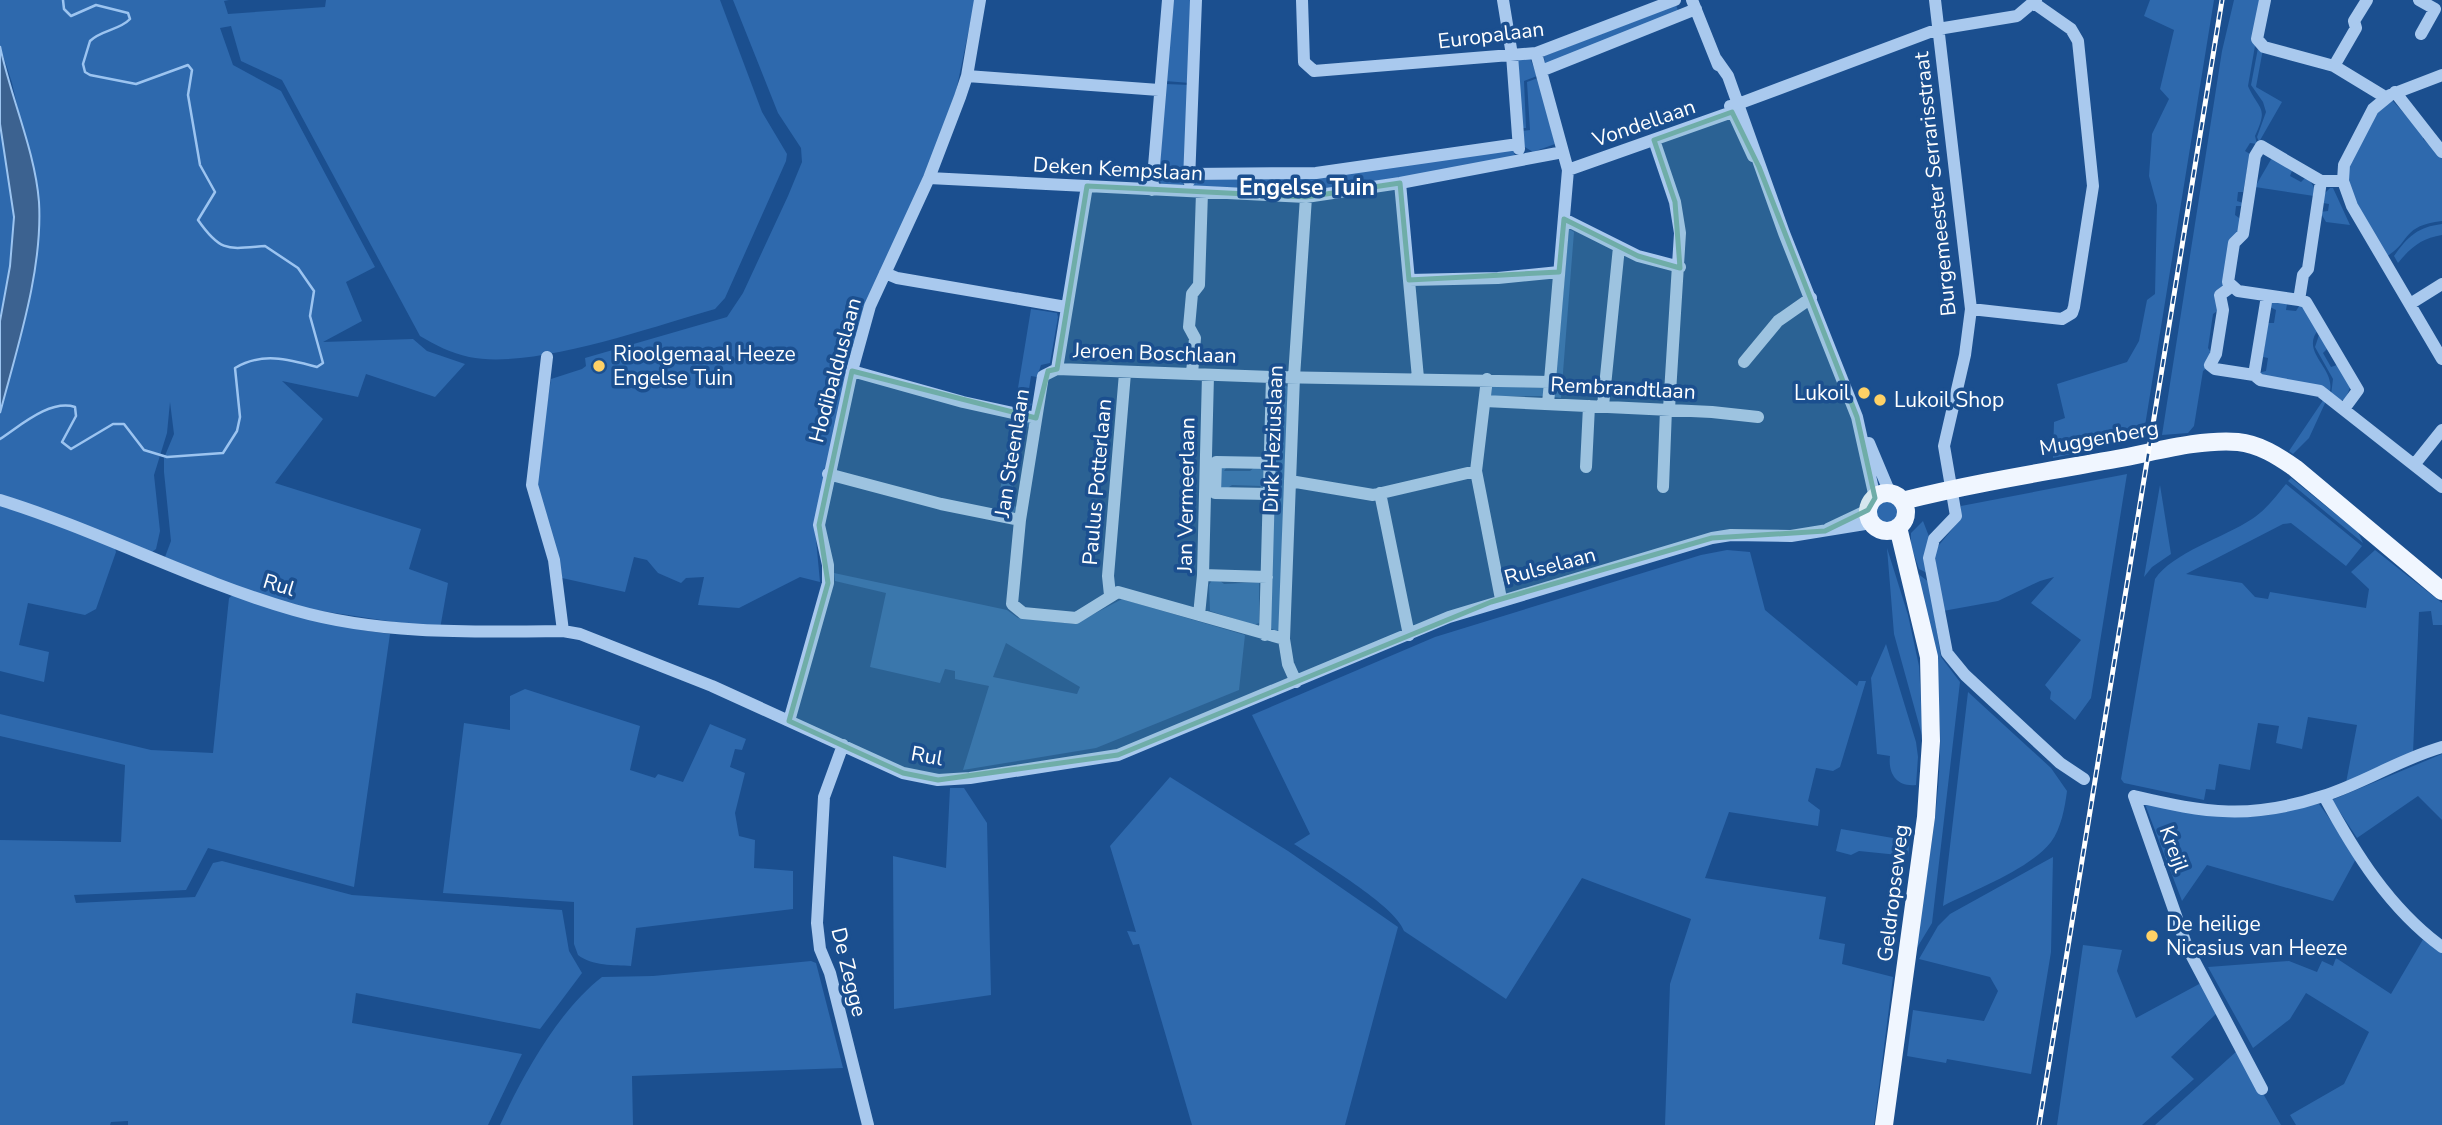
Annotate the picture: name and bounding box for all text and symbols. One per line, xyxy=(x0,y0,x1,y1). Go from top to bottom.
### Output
street label: Europalaan xyxy=(1436,15,1546,55)
street label: Burgemeester Serrarisstraat xyxy=(1907,50,1963,317)
street label: Vondellaan xyxy=(1588,92,1699,154)
street label: Deken Kempslaan xyxy=(1032,151,1204,187)
district label: Engelse Tuin xyxy=(1239,172,1375,203)
street label: Hodibalduslaan xyxy=(802,295,868,445)
street label: Jeroen Boschlaan xyxy=(1072,336,1237,370)
place label: Rioolgemaal Heeze Engelse Tuin xyxy=(613,340,796,392)
marker: Rioolgemaal Heeze Engelse Tuin xyxy=(591,358,607,374)
street label: Dirk Heziuslaan xyxy=(1256,365,1290,513)
street label: Rembrandtlaan xyxy=(1550,370,1696,406)
place label: Lukoil xyxy=(1794,379,1851,407)
marker: Lukoil xyxy=(1856,385,1872,401)
place label: Lukoil Shop xyxy=(1894,386,2004,414)
street label: Jan Steenlaan xyxy=(988,387,1036,520)
marker: Lukoil Shop xyxy=(1872,392,1888,408)
street label: Paulus Potterlaan xyxy=(1076,398,1118,566)
street label: Muggenberg xyxy=(2037,414,2161,462)
street label: Jan Vermeerlaan xyxy=(1171,417,1201,574)
street label: Rulselaan xyxy=(1501,540,1599,592)
street label: Rul xyxy=(260,567,299,603)
street label: Rul xyxy=(909,739,946,773)
street label: Kreijl xyxy=(2153,822,2196,877)
street label: Geldropseweg xyxy=(1871,823,1915,963)
place label: De heilige Nicasius van Heeze xyxy=(2166,910,2347,962)
street label: De Zegge xyxy=(824,924,874,1020)
marker: De heilige Nicasius van Heeze xyxy=(2144,928,2160,944)

